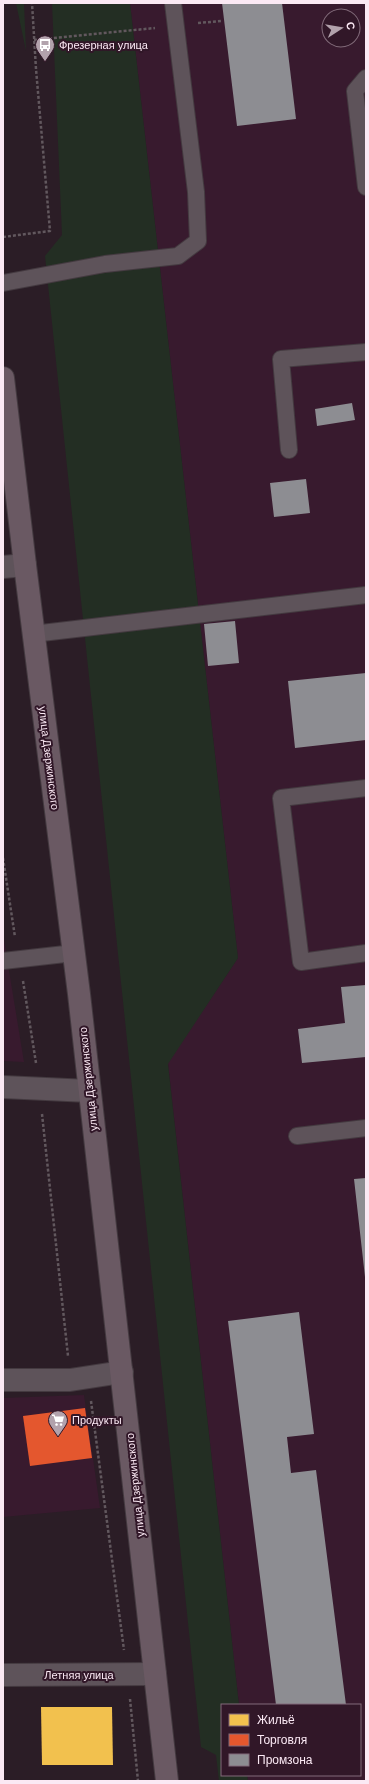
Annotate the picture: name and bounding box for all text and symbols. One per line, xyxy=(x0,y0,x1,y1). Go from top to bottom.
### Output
north arrow xyxy=(321,8,361,48)
text: С xyxy=(344,21,357,31)
bus stop icon: Фрезерная улица xyxy=(34,34,56,62)
place label: Фрезерная улица xyxy=(59,39,149,51)
street label: улица Дзержинского xyxy=(37,706,61,810)
street label: улица Дзержинского xyxy=(77,1027,99,1131)
supermarket icon: Продукты xyxy=(47,1409,69,1437)
place label: Продукты xyxy=(72,1414,122,1426)
street label: улица Дзержинского xyxy=(124,1433,146,1537)
street label: Летняя улица xyxy=(44,1669,115,1681)
legend xyxy=(221,1704,361,1776)
text: Жильё xyxy=(257,1713,295,1727)
text: Торговля xyxy=(257,1733,307,1747)
text: Промзона xyxy=(257,1753,313,1767)

